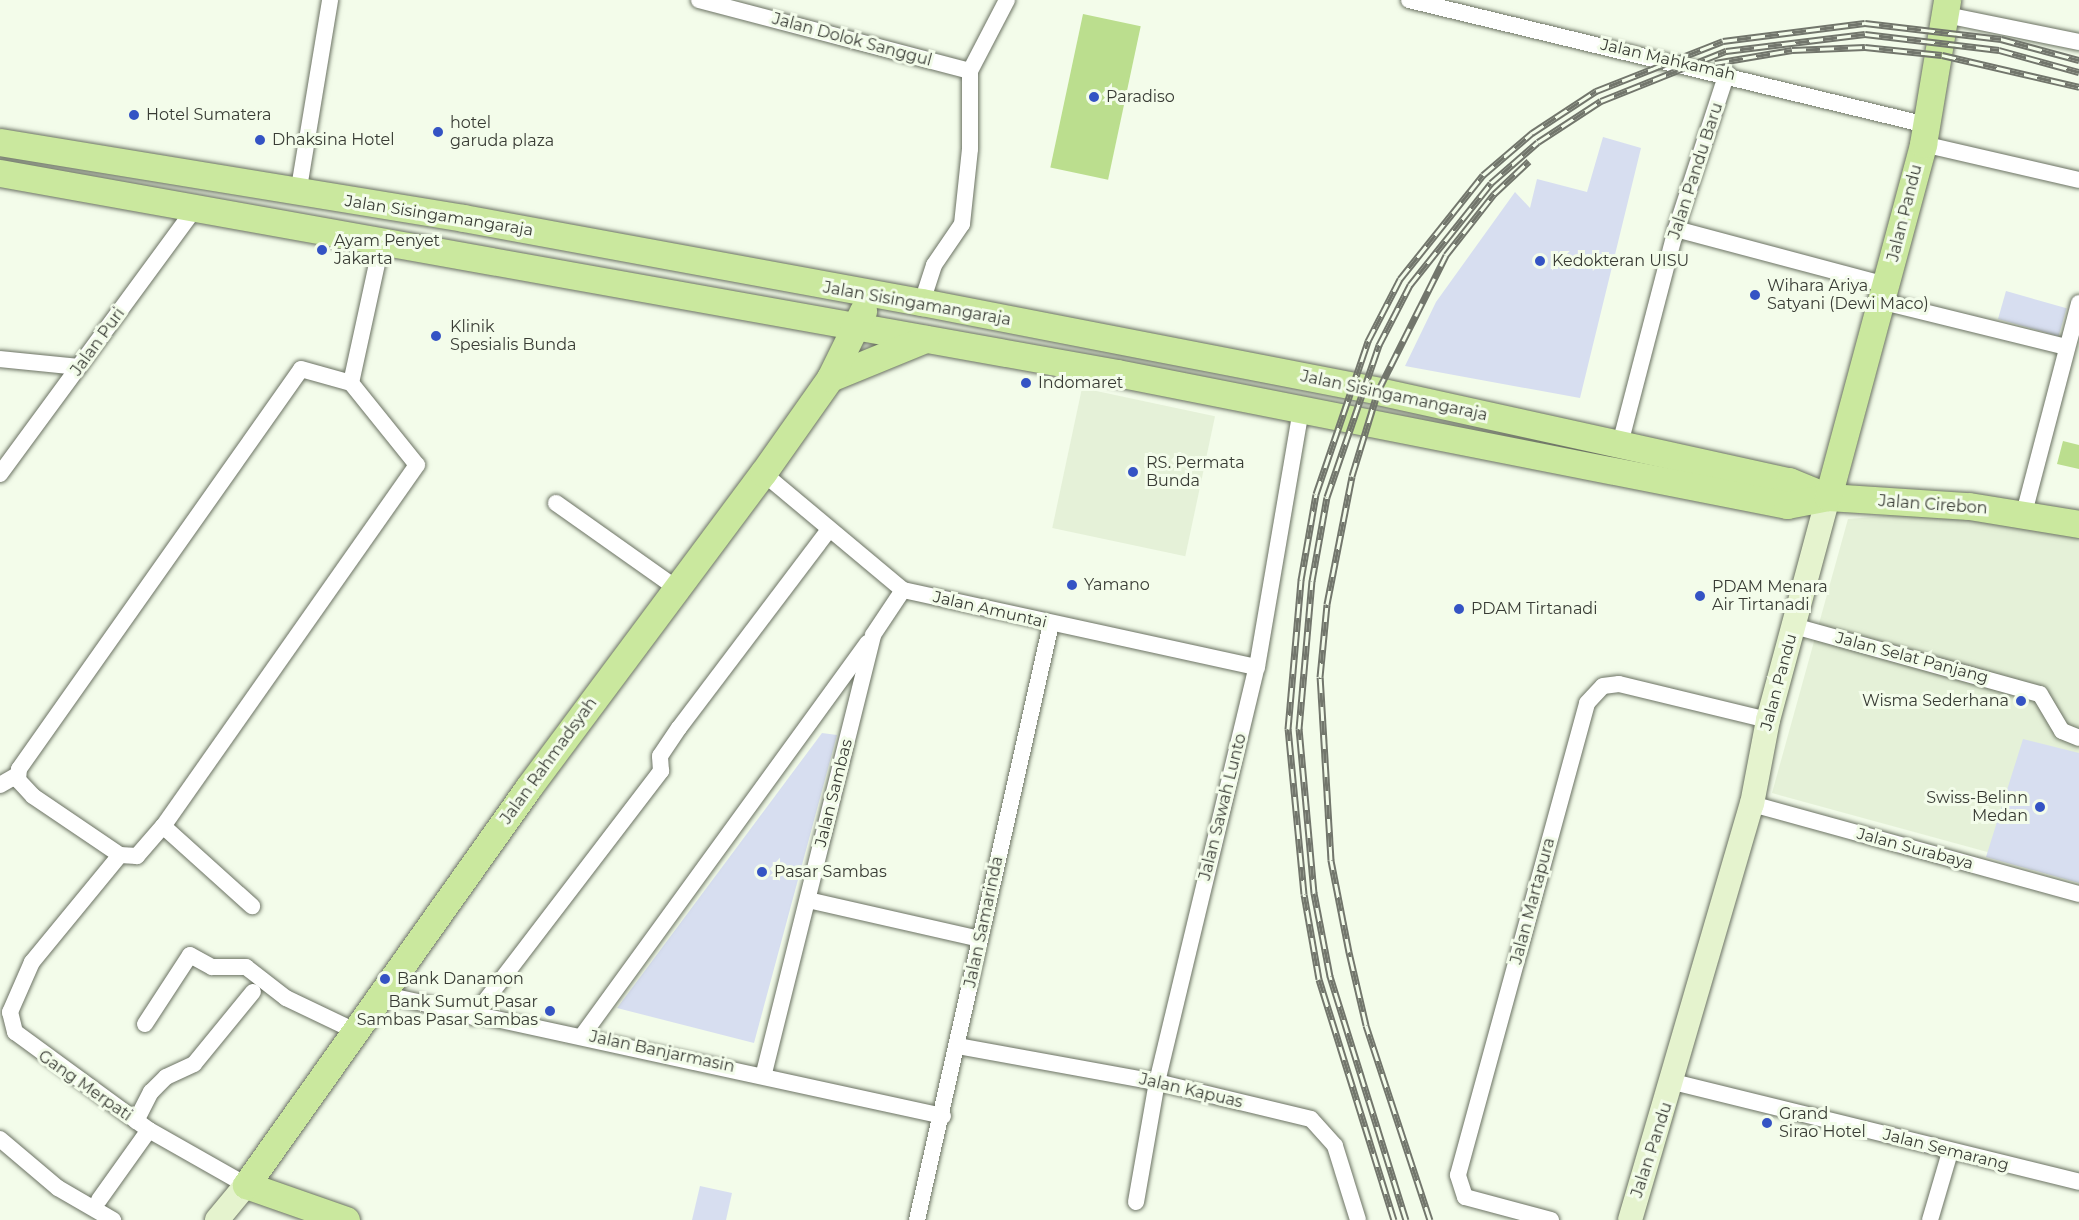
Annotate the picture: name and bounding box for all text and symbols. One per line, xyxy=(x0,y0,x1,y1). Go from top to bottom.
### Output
street label: Jalan Dolok Sanggul xyxy=(770,9,934,71)
street label: Jalan Mahkamah xyxy=(1599,35,1737,85)
place label: Paradiso xyxy=(1106,87,1175,107)
marker: Paradiso xyxy=(1087,90,1101,104)
street label: Jalan Pandu Baru xyxy=(1665,100,1727,242)
place label: Hotel Sumatera xyxy=(146,105,271,125)
marker: Hotel Sumatera xyxy=(127,108,141,122)
place label: hotel garuda plaza xyxy=(450,113,554,151)
marker: hotel garuda plaza xyxy=(431,125,445,139)
place label: Dhaksina Hotel xyxy=(272,130,395,150)
marker: Dhaksina Hotel xyxy=(253,133,267,147)
street label: Jalan Pandu xyxy=(1884,162,1926,264)
street label: Jalan Sisingamangaraja xyxy=(343,192,535,240)
place label: Ayam Penyet Jakarta xyxy=(334,231,440,269)
marker: Ayam Penyet Jakarta xyxy=(315,243,329,257)
place label: Kedokteran UISU xyxy=(1552,251,1689,271)
marker: Kedokteran UISU xyxy=(1533,254,1547,268)
place label: Wihara Ariya Satyani (Dewi Maco) xyxy=(1767,276,1929,314)
street label: Jalan Sisingamangaraja xyxy=(822,278,1012,330)
marker: Wihara Ariya Satyani (Dewi Maco) xyxy=(1748,288,1762,302)
street label: Jalan Puri xyxy=(67,304,129,380)
place label: Klinik Spesialis Bunda xyxy=(450,317,576,355)
marker: Klinik Spesialis Bunda xyxy=(427,327,445,345)
street label: Jalan Sisingamangaraja xyxy=(1299,367,1489,425)
place label: Indomaret xyxy=(1038,373,1123,393)
marker: Indomaret xyxy=(1019,376,1033,390)
place label: RS. Permata Bunda xyxy=(1146,453,1245,491)
marker: RS. Permata Bunda xyxy=(1124,463,1142,481)
street label: Jalan Cirebon xyxy=(1878,492,1988,518)
place label: Yamano xyxy=(1084,575,1150,595)
place label: PDAM Menara Air Tirtanadi xyxy=(1712,577,1828,615)
marker: Yamano xyxy=(1065,578,1079,592)
street label: Jalan Amuntai xyxy=(931,588,1049,632)
marker: PDAM Menara Air Tirtanadi xyxy=(1693,589,1707,603)
place label: PDAM Tirtanadi xyxy=(1471,599,1597,619)
marker: PDAM Tirtanadi xyxy=(1452,602,1466,616)
street label: Jalan Selat Panjang xyxy=(1834,628,1990,688)
street label: Jalan Pandu xyxy=(1757,632,1801,732)
place label: Wisma Sederhana xyxy=(1862,691,2009,711)
street label: Jalan Rahmadsyah xyxy=(497,694,601,828)
marker: Wisma Sederhana xyxy=(2014,694,2028,708)
street label: Jalan Sawah Lunto xyxy=(1195,732,1251,882)
street label: Jalan Sambas xyxy=(811,737,857,849)
place label: Swiss-Belinn Medan xyxy=(1926,788,2028,826)
marker: Swiss-Belinn Medan xyxy=(2033,800,2047,814)
street label: Jalan Surabaya xyxy=(1855,824,1975,874)
street label: Jalan Martapura xyxy=(1507,836,1559,966)
street label: Jalan Samarinda xyxy=(961,855,1007,989)
place label: Pasar Sambas xyxy=(774,862,887,882)
marker: Pasar Sambas xyxy=(755,865,769,879)
place label: Bank Danamon xyxy=(397,969,524,989)
marker: Bank Danamon xyxy=(378,972,392,986)
place label: Bank Sumut Pasar Sambas Pasar Sambas xyxy=(357,992,538,1030)
marker: Bank Sumut Pasar Sambas Pasar Sambas xyxy=(543,1004,557,1018)
street label: Jalan Banjarmasin xyxy=(588,1027,736,1077)
street label: Gang Merpati xyxy=(34,1047,136,1125)
street label: Jalan Kapuas xyxy=(1137,1070,1245,1112)
street label: Jalan Pandu xyxy=(1628,1100,1676,1200)
place label: Grand Sirao Hotel xyxy=(1779,1104,1866,1142)
marker: Grand Sirao Hotel xyxy=(1760,1116,1774,1130)
street label: Jalan Semarang xyxy=(1881,1125,2011,1175)

